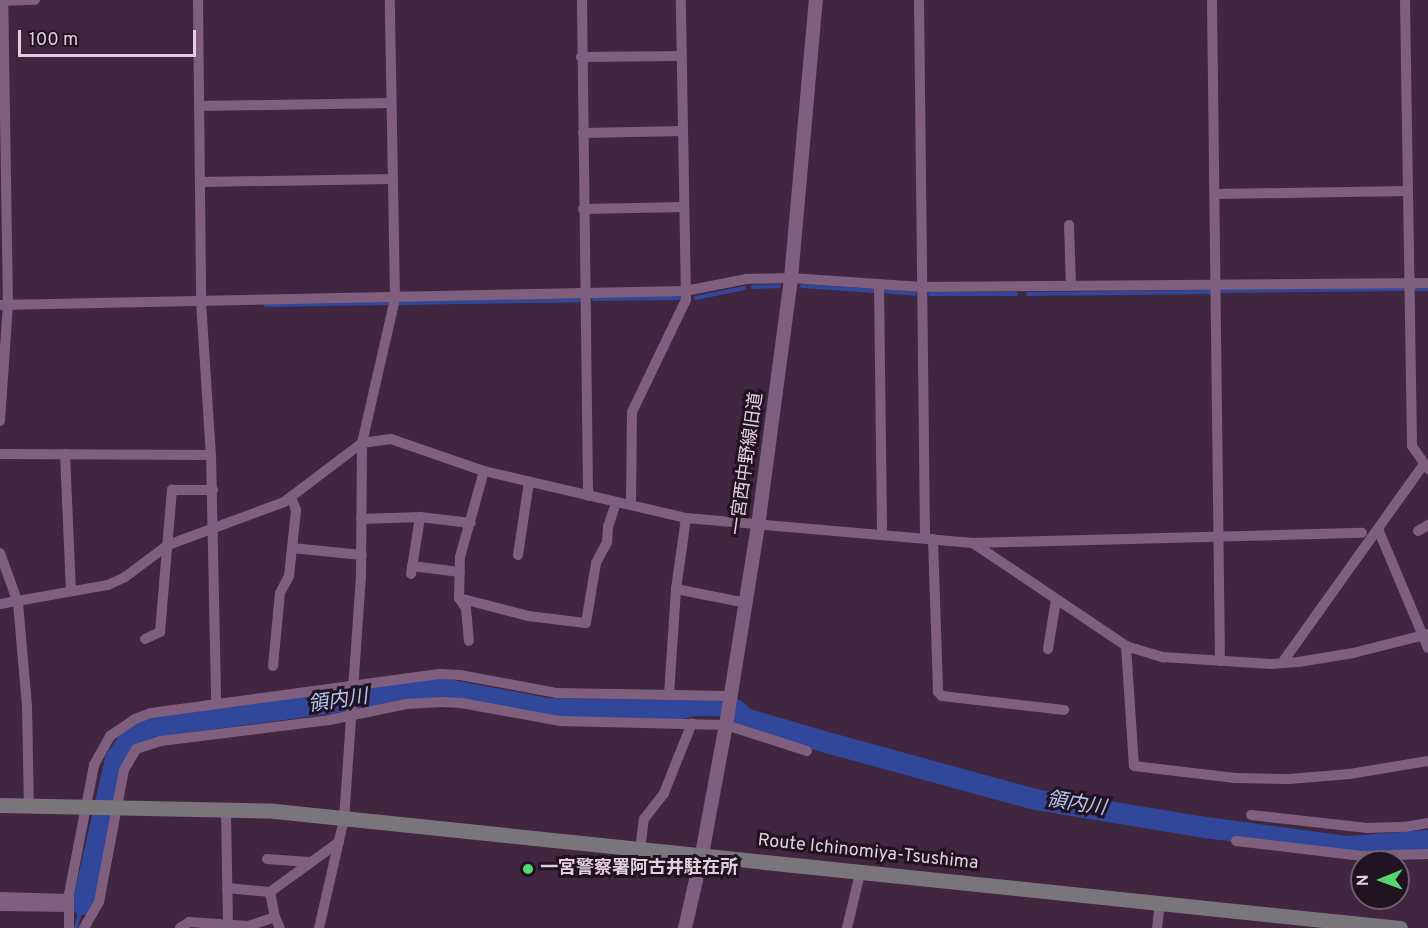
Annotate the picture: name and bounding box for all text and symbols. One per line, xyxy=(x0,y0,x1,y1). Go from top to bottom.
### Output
scale bar xyxy=(21,18,200,56)
text: 100 m xyxy=(29,29,78,52)
street label: 一宮西中野線旧道 xyxy=(727,391,769,537)
water label: 領内川 xyxy=(307,686,369,718)
water label: 領内川 xyxy=(1044,788,1108,822)
street label: Route Ichinomiya-Tsushima xyxy=(757,831,979,875)
north arrow xyxy=(1350,850,1410,910)
place label: 一宮警察署阿古井駐在所 xyxy=(540,858,738,880)
marker: 一宮警察署阿古井駐在所 xyxy=(521,862,535,876)
text: N xyxy=(1354,874,1374,886)

